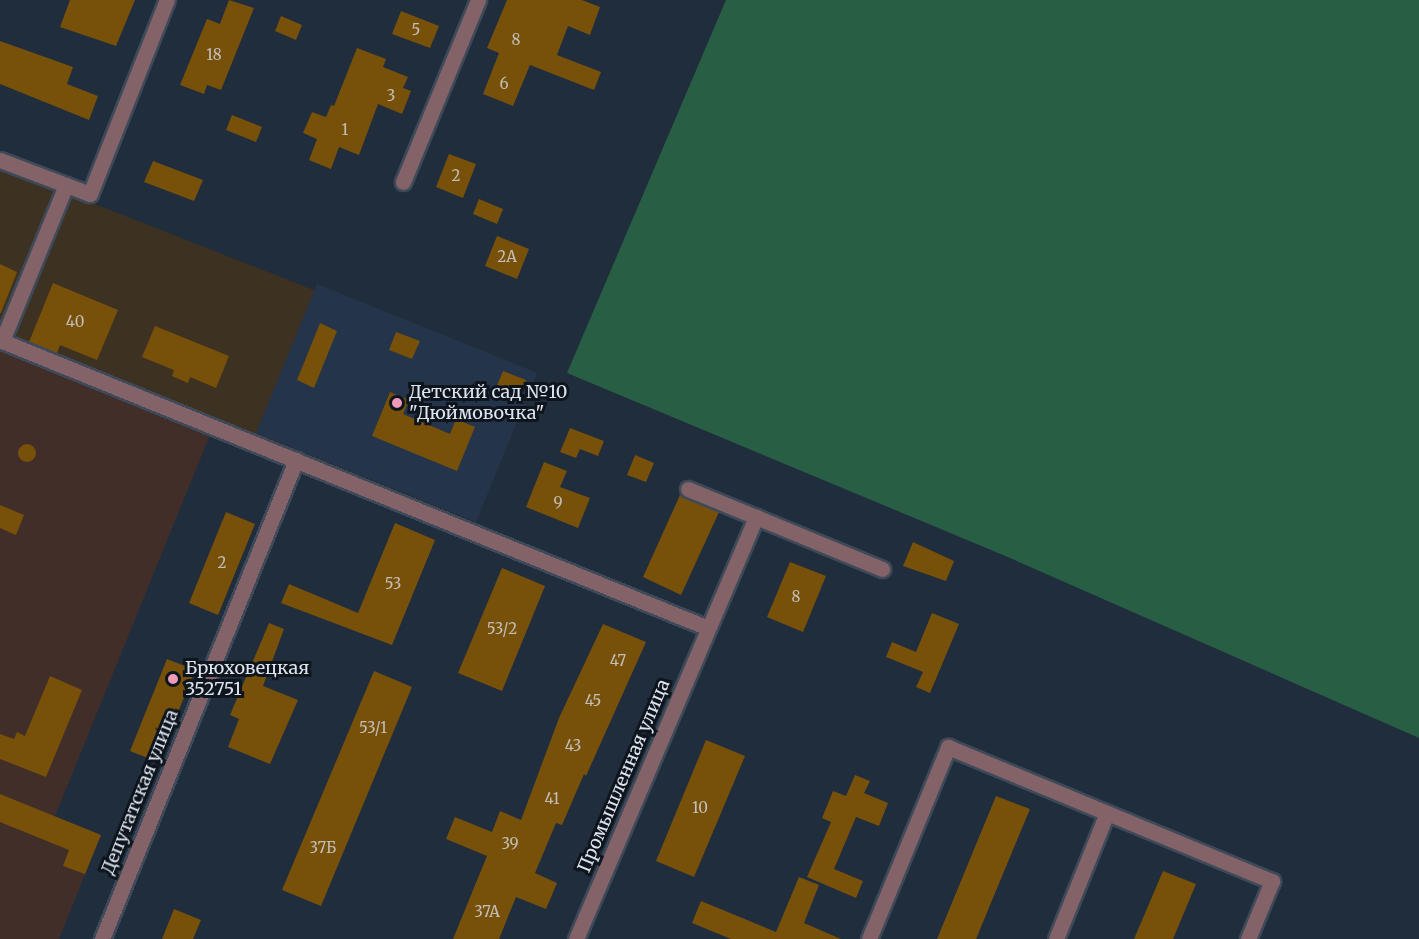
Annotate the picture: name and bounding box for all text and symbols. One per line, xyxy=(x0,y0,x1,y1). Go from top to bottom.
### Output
house number: 5 xyxy=(412,21,420,39)
house number: 8 xyxy=(512,31,520,49)
house number: 18 xyxy=(206,46,222,64)
house number: 6 xyxy=(499,75,509,93)
house number: 3 xyxy=(387,87,395,105)
house number: 1 xyxy=(342,121,348,139)
house number: 2 xyxy=(452,167,460,185)
house number: 2А xyxy=(497,248,517,266)
house number: 40 xyxy=(66,313,84,331)
place label: Детский сад №10 "Дюймовочка" xyxy=(409,382,567,424)
marker: Детский сад №10 "Дюймовочка" xyxy=(390,396,404,410)
house number: 9 xyxy=(553,494,563,512)
house number: 2 xyxy=(218,554,226,572)
house number: 53 xyxy=(385,575,401,593)
house number: 8 xyxy=(792,588,800,606)
house number: 53/2 xyxy=(487,620,517,638)
house number: 47 xyxy=(610,652,626,670)
place label: Брюховецкая 352751 xyxy=(185,658,309,700)
marker: Брюховецкая 352751 xyxy=(166,672,180,686)
street label: Промышленная улица xyxy=(574,676,674,876)
house number: 45 xyxy=(585,692,601,710)
street label: Депутатская улица xyxy=(97,706,183,878)
house number: 53/1 xyxy=(359,719,387,737)
house number: 43 xyxy=(565,737,581,755)
house number: 41 xyxy=(545,790,559,808)
house number: 10 xyxy=(692,799,708,817)
house number: 39 xyxy=(501,835,519,853)
house number: 37Б xyxy=(310,839,336,857)
house number: 37А xyxy=(474,903,500,921)

